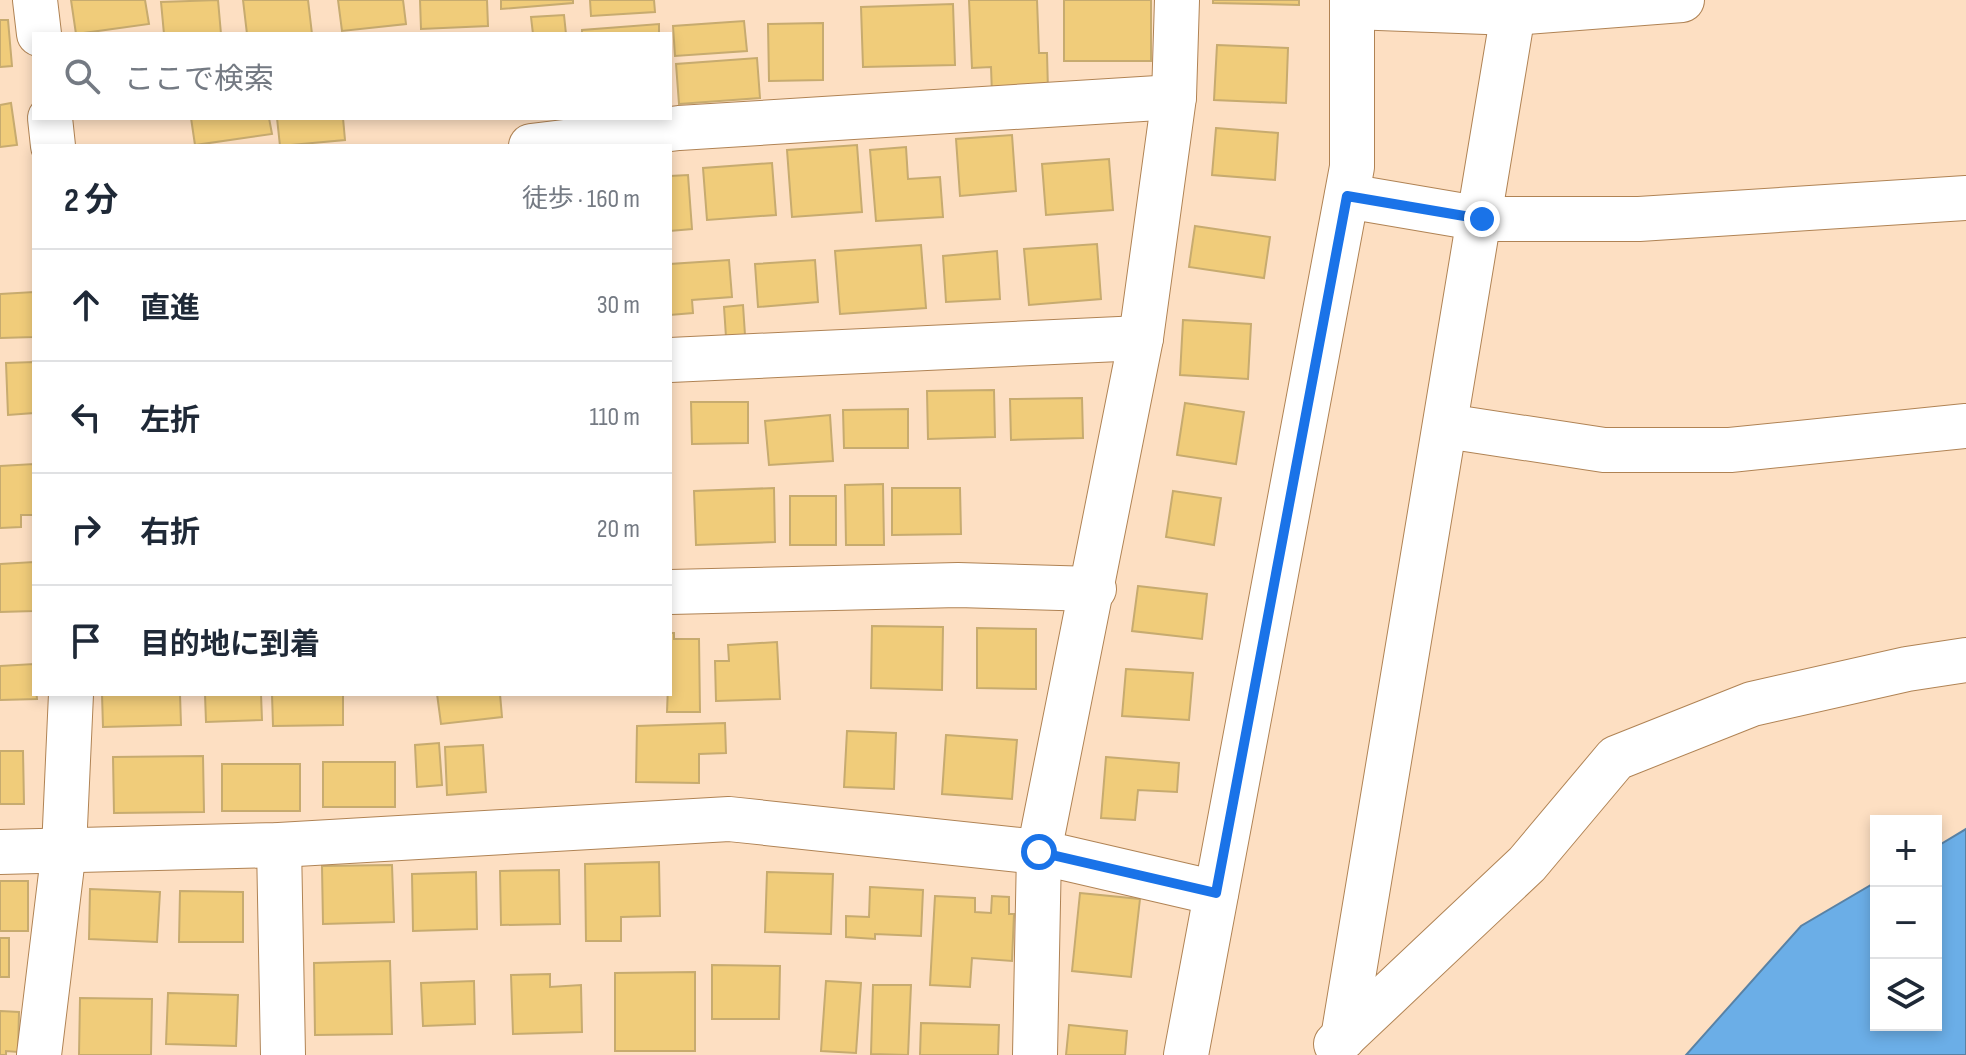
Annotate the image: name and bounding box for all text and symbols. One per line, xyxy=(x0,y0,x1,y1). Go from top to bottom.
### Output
search box xyxy=(32,32,672,120)
icon: search xyxy=(60,54,104,98)
text: ここで検索 xyxy=(124,62,274,98)
text: 2 分 xyxy=(64,180,118,221)
text: 徒歩 · 160 m xyxy=(522,184,640,215)
route end xyxy=(1464,201,1500,237)
icon: ahead xyxy=(64,283,108,327)
text: 30 m xyxy=(597,290,640,321)
text: 直進 xyxy=(140,291,200,327)
icon: left xyxy=(64,395,108,439)
text: 110 m xyxy=(589,402,640,433)
text: 左折 xyxy=(140,403,200,439)
icon: right xyxy=(64,507,108,551)
text: 20 m xyxy=(597,514,640,545)
text: 右折 xyxy=(140,515,200,551)
icon: arrive xyxy=(64,619,108,663)
text: 目的地に到着 xyxy=(140,627,320,663)
map controls xyxy=(1870,815,1942,1031)
button: + xyxy=(1870,815,1942,887)
route start xyxy=(1021,834,1057,870)
button: − xyxy=(1870,887,1942,959)
button: layers xyxy=(1870,959,1942,1031)

